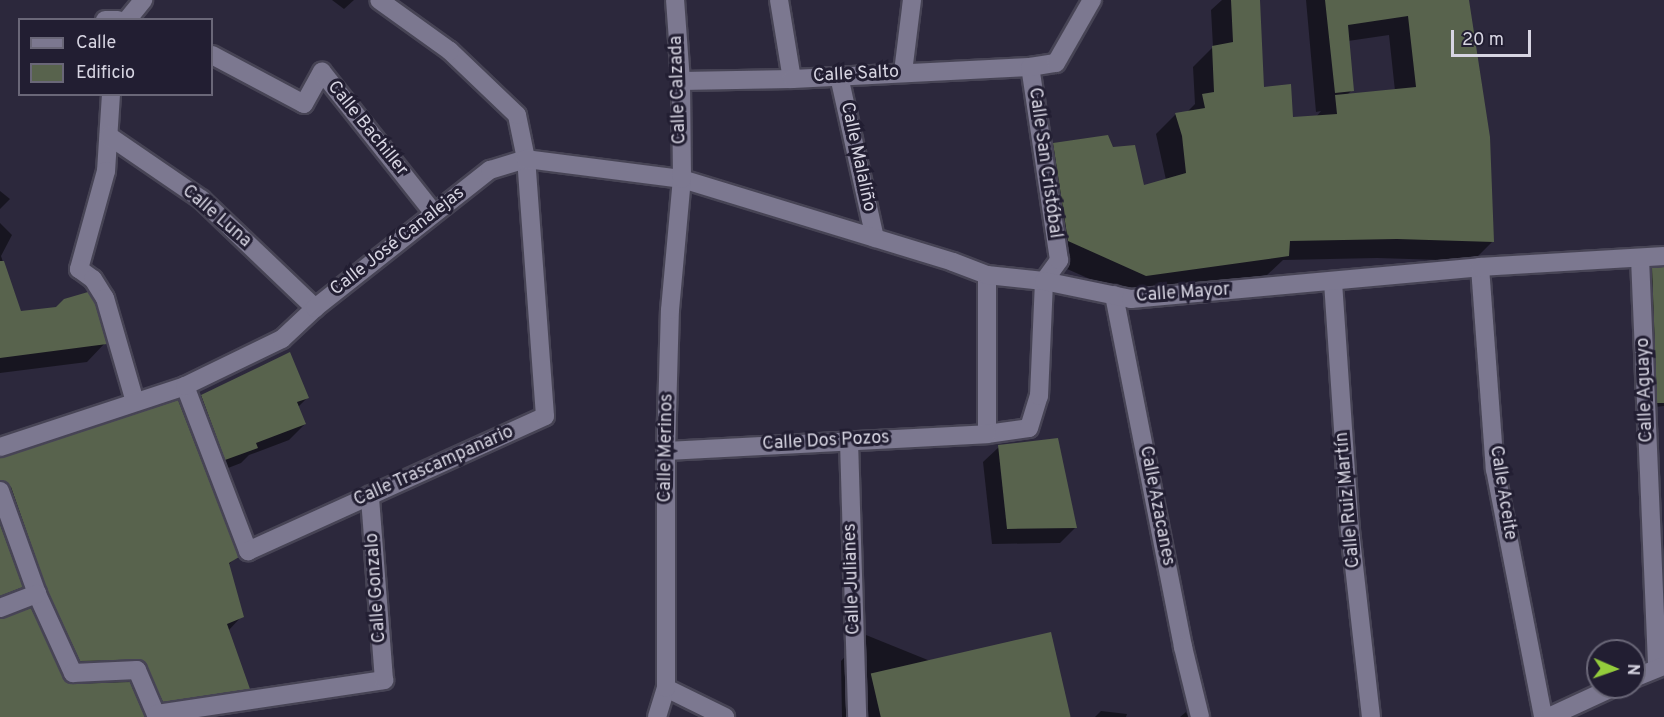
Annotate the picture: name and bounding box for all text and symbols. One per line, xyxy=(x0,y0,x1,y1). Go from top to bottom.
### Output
legend xyxy=(18,18,213,96)
scale bar xyxy=(1454,18,1534,56)
text: 20 m xyxy=(1462,29,1504,52)
text: Calle xyxy=(76,32,116,55)
street label: Calle Calzada xyxy=(666,35,692,145)
text: Edificio xyxy=(76,62,135,85)
street label: Calle Salto xyxy=(812,62,900,88)
street label: Calle Bachiller xyxy=(322,77,412,181)
street label: Calle San Cristóbal xyxy=(1023,86,1065,240)
street label: Calle Malaliño xyxy=(835,100,879,214)
street label: Calle Luna xyxy=(177,181,255,253)
street label: Calle José Canalejas xyxy=(327,183,469,301)
street label: Calle Mayor xyxy=(1135,280,1231,308)
street label: Calle Aguayo xyxy=(1633,337,1659,443)
street label: Calle Merinos xyxy=(655,393,679,503)
street label: Calle Trascampanario xyxy=(350,422,518,512)
street label: Calle Dos Pozos xyxy=(762,428,890,456)
street label: Calle Ruiz Martín xyxy=(1332,431,1366,569)
street label: Calle Azacanes xyxy=(1134,444,1178,568)
street label: Calle Aceite xyxy=(1484,444,1520,542)
street label: Calle Julianes xyxy=(840,523,866,635)
street label: Calle Gonzalo xyxy=(362,532,392,644)
north arrow xyxy=(1586,639,1646,699)
text: N xyxy=(1622,663,1642,676)

